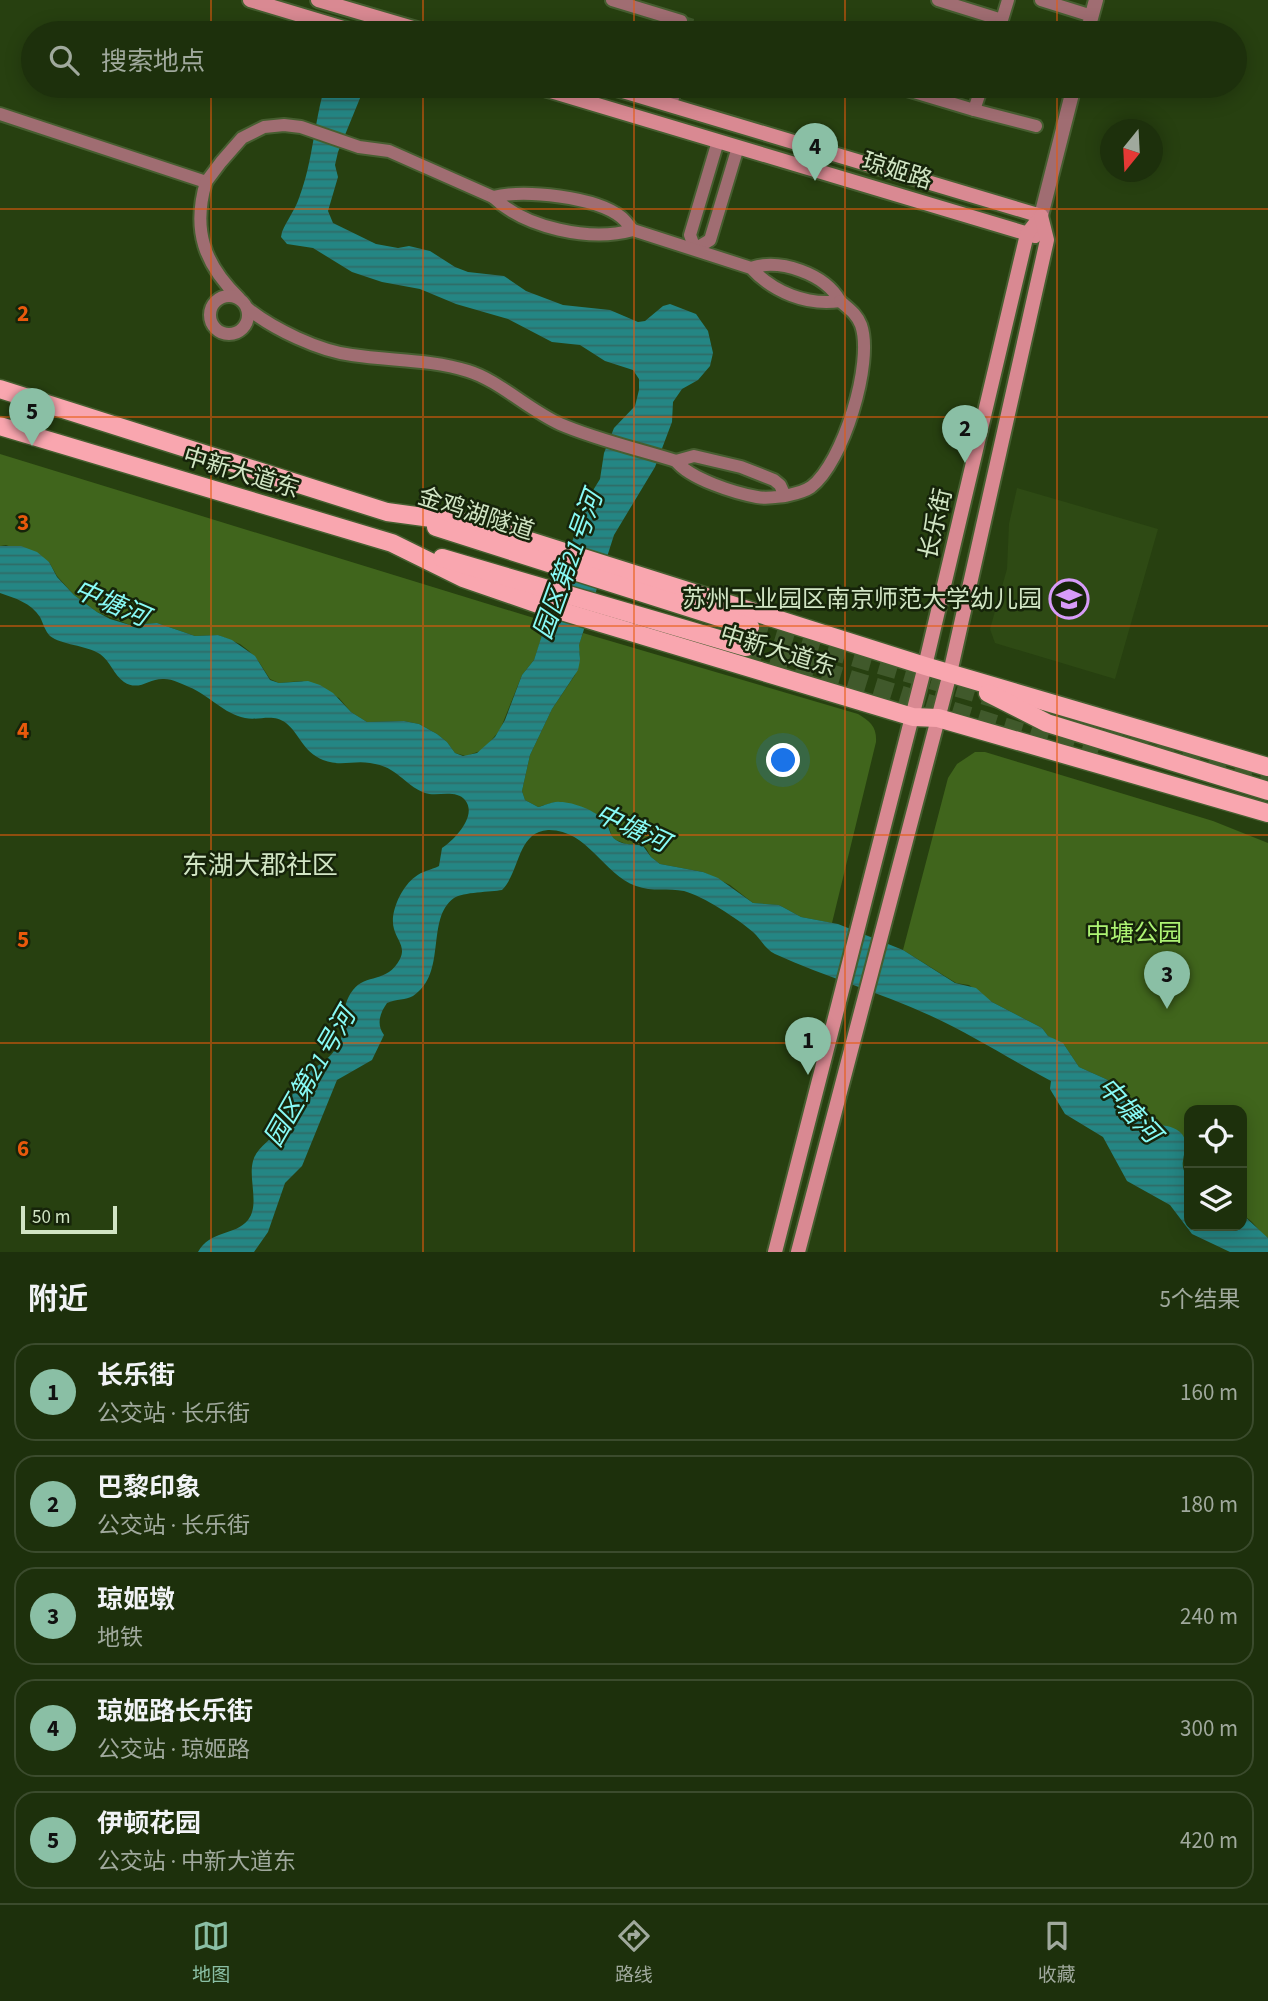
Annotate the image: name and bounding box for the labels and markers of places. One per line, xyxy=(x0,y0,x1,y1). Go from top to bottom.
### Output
pin: 4 xyxy=(792,123,838,181)
pin: 5 xyxy=(9,388,55,446)
pin: 2 xyxy=(942,405,988,463)
school or university icon: 苏州工业园区南京师范大学幼儿园 xyxy=(1048,578,1090,620)
place label: 苏州工业园区南京师范大学幼儿园 xyxy=(682,582,1042,617)
pin: 3 xyxy=(1144,951,1190,1009)
pin: 1 xyxy=(785,1017,831,1075)

